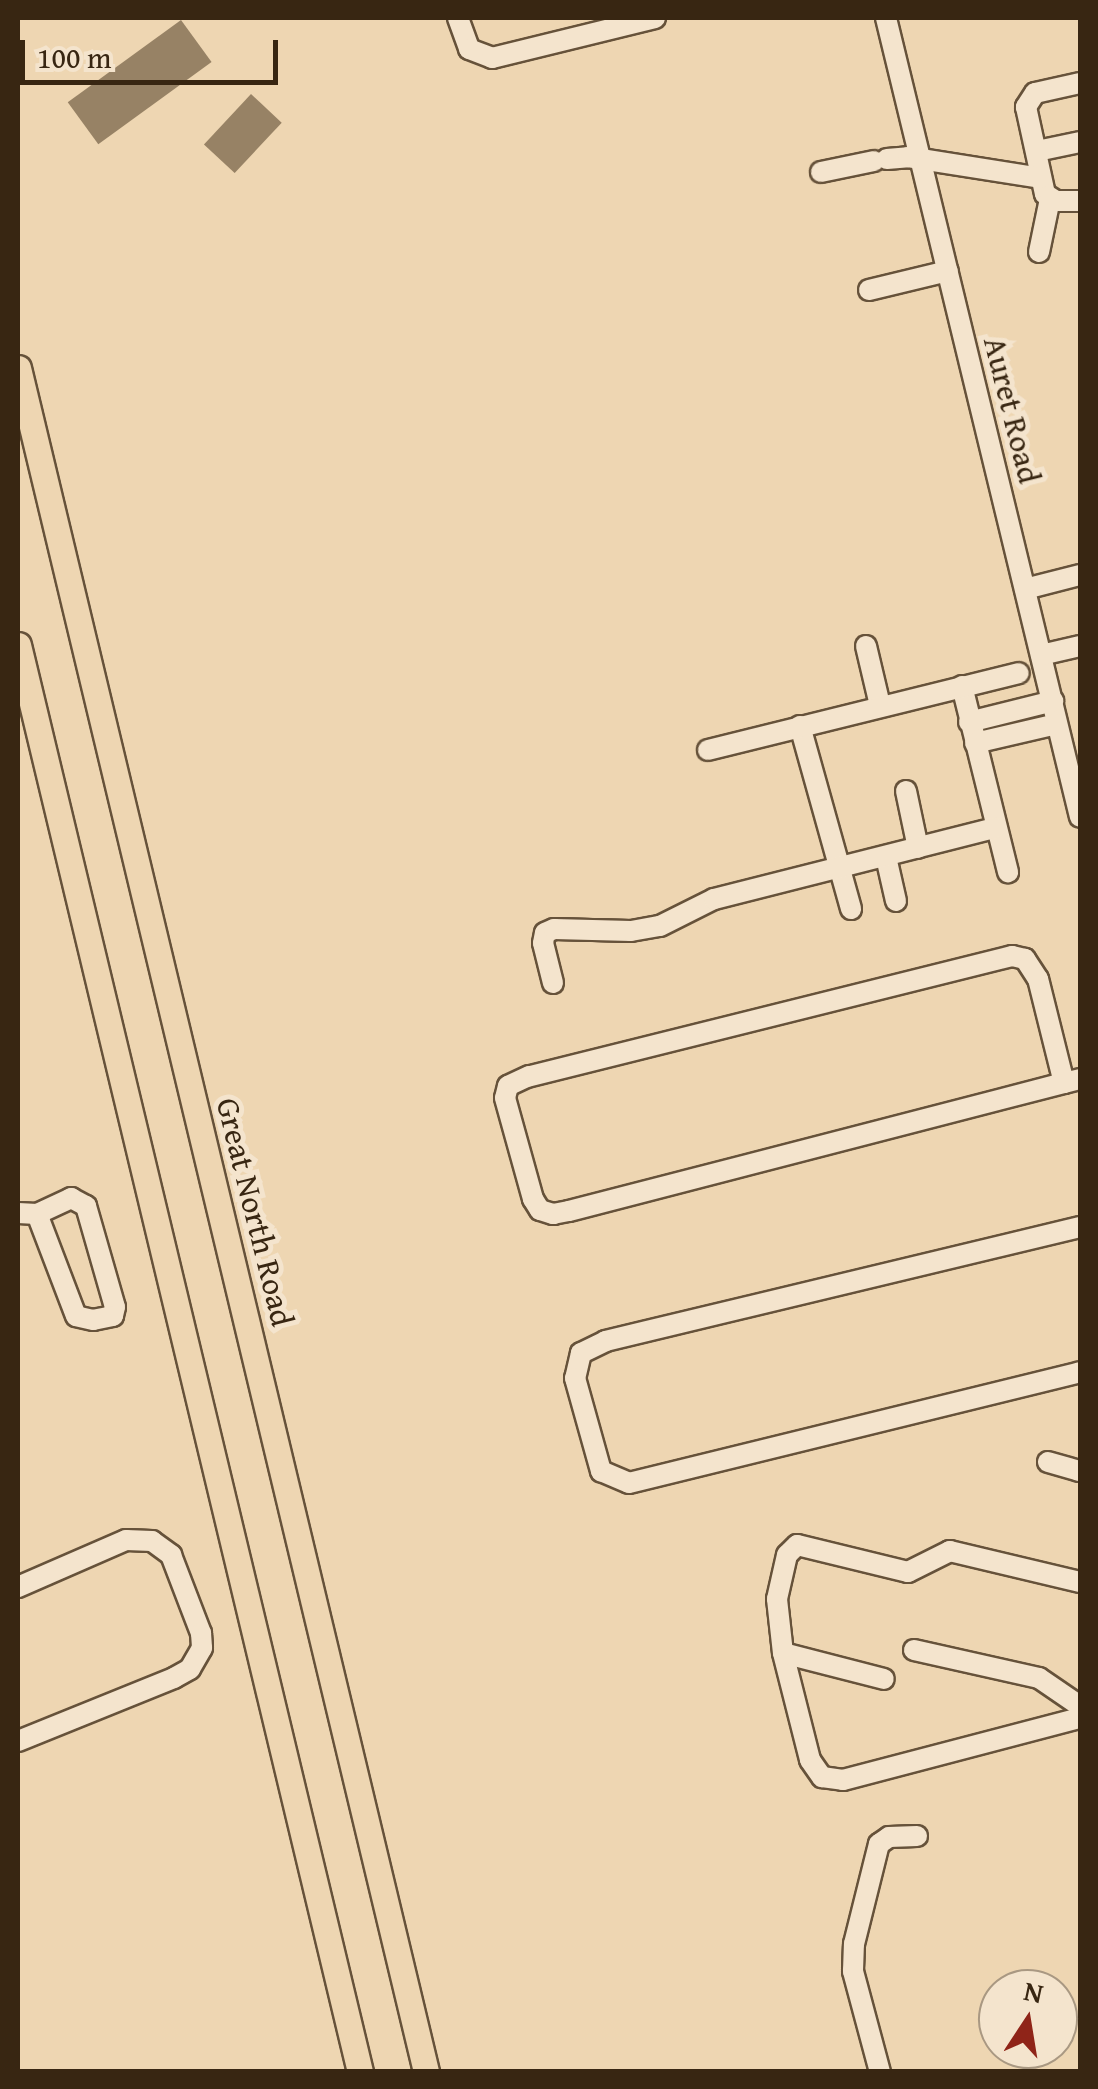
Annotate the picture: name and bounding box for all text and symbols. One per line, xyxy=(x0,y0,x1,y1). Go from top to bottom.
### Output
scale bar xyxy=(25,20,282,82)
text: 100 m xyxy=(37,35,111,79)
street label: Auret Road xyxy=(975,333,1049,487)
street label: Great North Road xyxy=(208,1094,302,1330)
north arrow xyxy=(978,1969,1078,2069)
text: N xyxy=(1021,1969,1047,2013)

